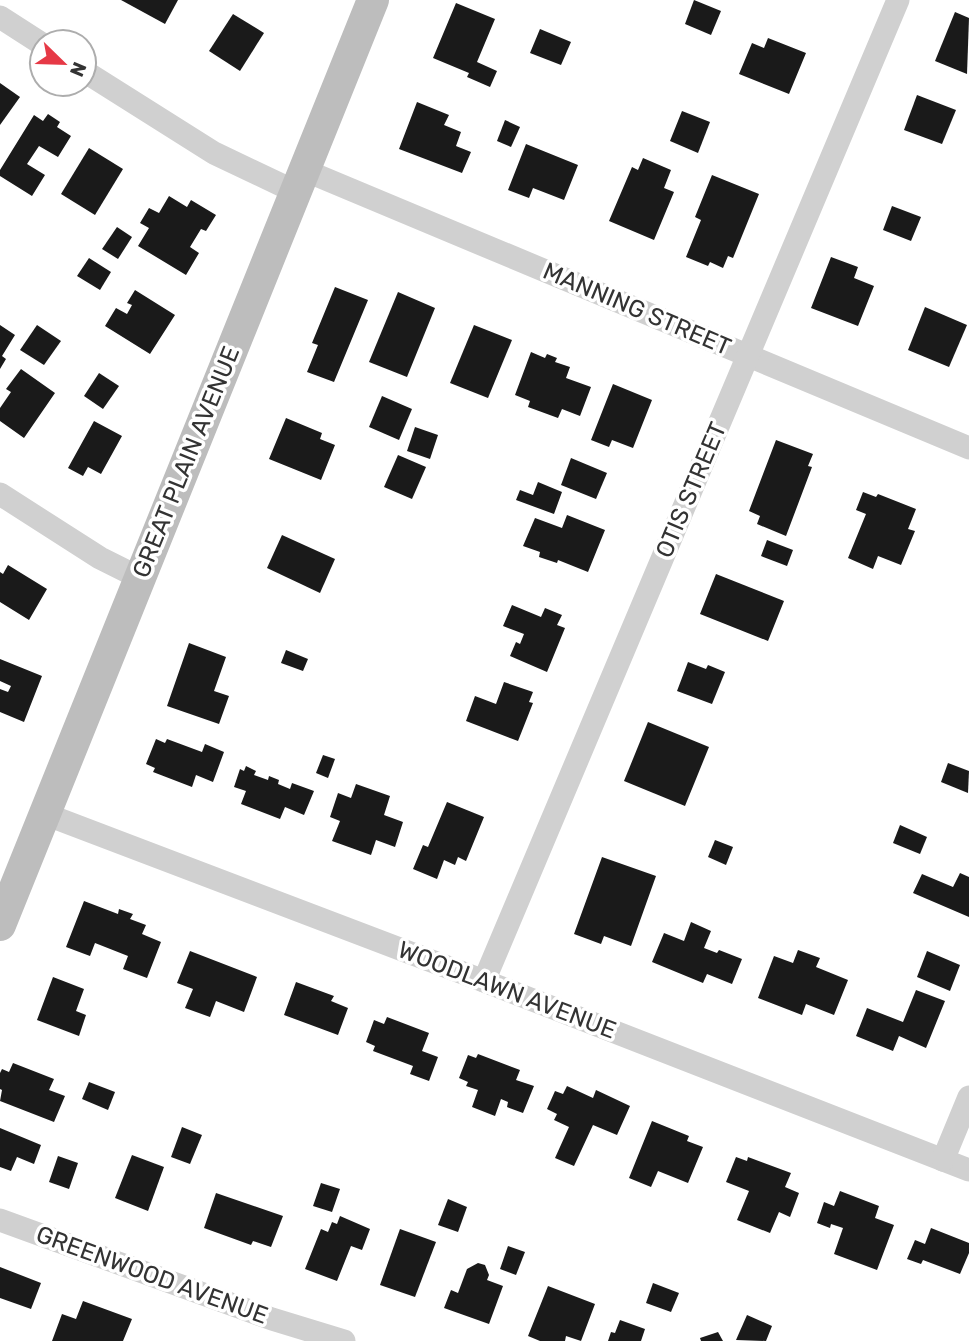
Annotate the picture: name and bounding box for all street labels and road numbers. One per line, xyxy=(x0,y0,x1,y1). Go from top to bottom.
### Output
street label: MANNING STREET xyxy=(539,257,735,361)
street label: GREAT PLAIN AVENUE xyxy=(127,342,245,582)
street label: OTIS STREET xyxy=(650,418,732,562)
street label: WOODLAWN AVENUE xyxy=(394,935,620,1045)
street label: GREENWOOD AVENUE xyxy=(32,1220,272,1330)

